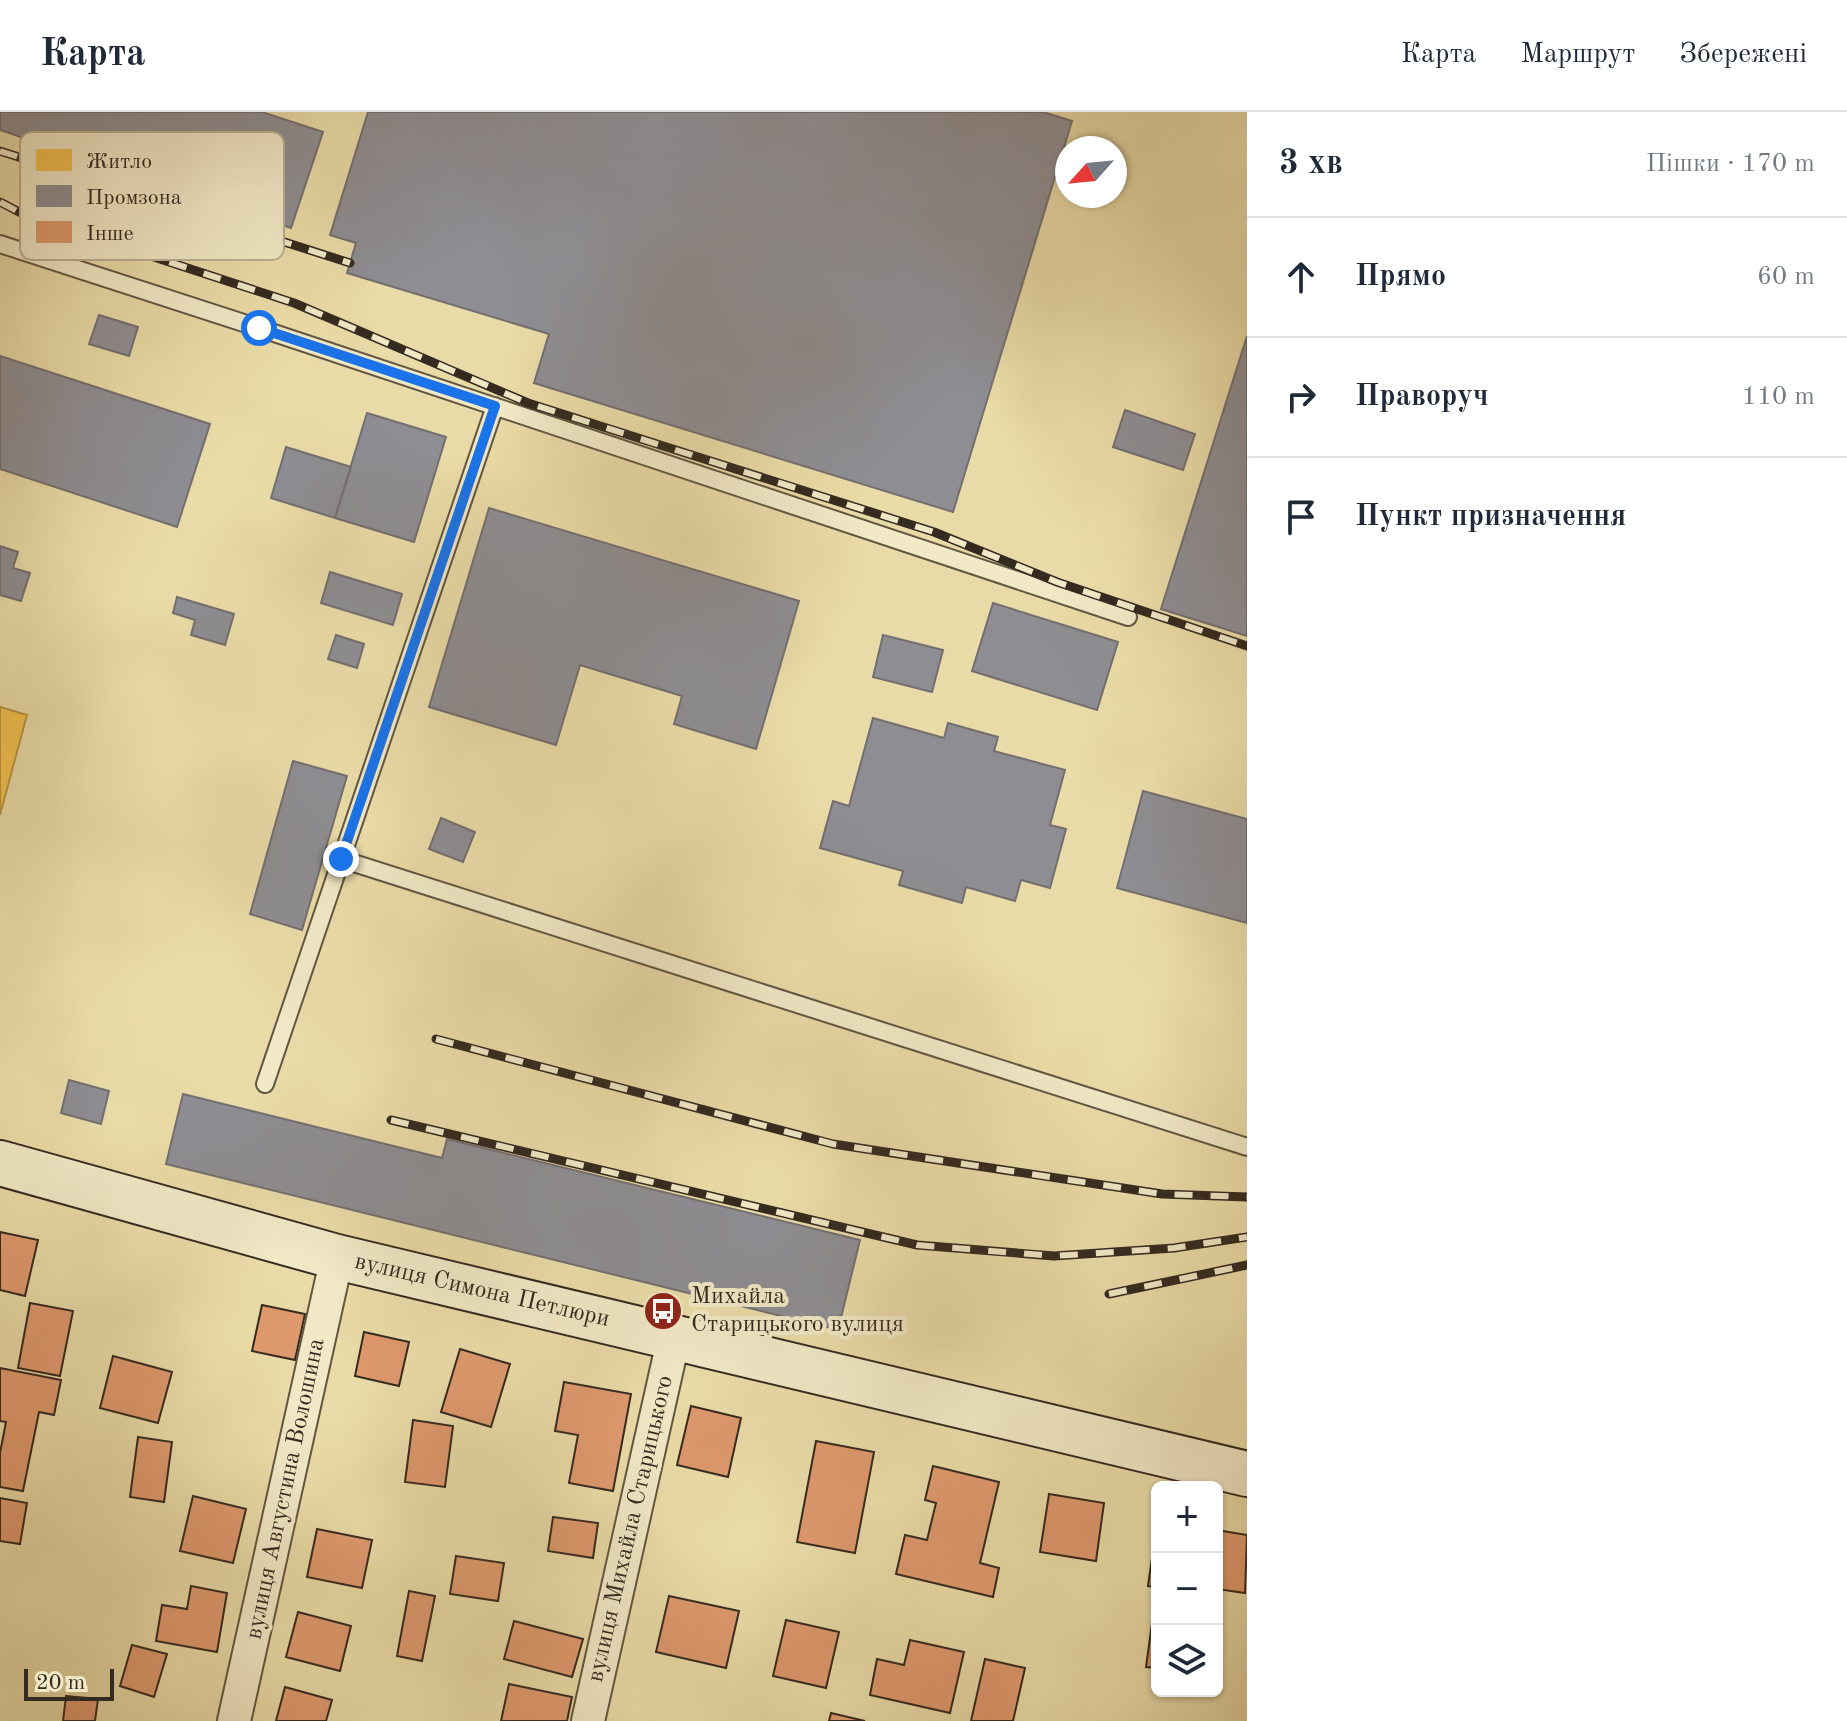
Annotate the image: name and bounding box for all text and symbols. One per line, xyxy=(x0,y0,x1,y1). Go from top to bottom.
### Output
text: Карта xyxy=(40,36,146,74)
text: Карта xyxy=(1401,41,1476,69)
text: Маршрут xyxy=(1520,41,1635,69)
text: Збережені xyxy=(1679,41,1807,69)
legend xyxy=(20,132,284,260)
north arrow xyxy=(1055,136,1127,208)
text: 3 хв xyxy=(1279,147,1343,181)
text: Житло xyxy=(86,151,152,173)
text: Пішки · 170 m xyxy=(1646,151,1815,177)
text: Промзона xyxy=(86,187,182,209)
text: Інше xyxy=(86,223,134,245)
icon: ahead xyxy=(1279,255,1323,299)
text: Прямо xyxy=(1355,262,1446,292)
text: 60 m xyxy=(1757,264,1815,290)
route start xyxy=(241,310,277,346)
icon: right xyxy=(1279,375,1323,419)
text: Праворуч xyxy=(1355,382,1489,412)
text: 110 m xyxy=(1742,384,1815,410)
icon: arrive xyxy=(1279,495,1323,539)
text: Пункт призначення xyxy=(1355,502,1626,532)
route end xyxy=(323,841,359,877)
street label: вулиця Симона Петлюри xyxy=(352,1250,612,1332)
place label: Михайла Старицького вулиця xyxy=(691,1285,904,1337)
bus stop icon: Михайла Старицького вулиця xyxy=(642,1290,684,1332)
street label: вулиця Августина Волошина xyxy=(242,1336,330,1642)
street label: вулиця Михайла Старицького xyxy=(584,1373,678,1685)
map controls xyxy=(1151,1481,1223,1697)
button: + xyxy=(1151,1481,1223,1553)
button: − xyxy=(1151,1553,1223,1625)
button: layers xyxy=(1151,1625,1223,1697)
scale bar xyxy=(24,1665,114,1701)
text: 20 m xyxy=(36,1672,85,1694)

